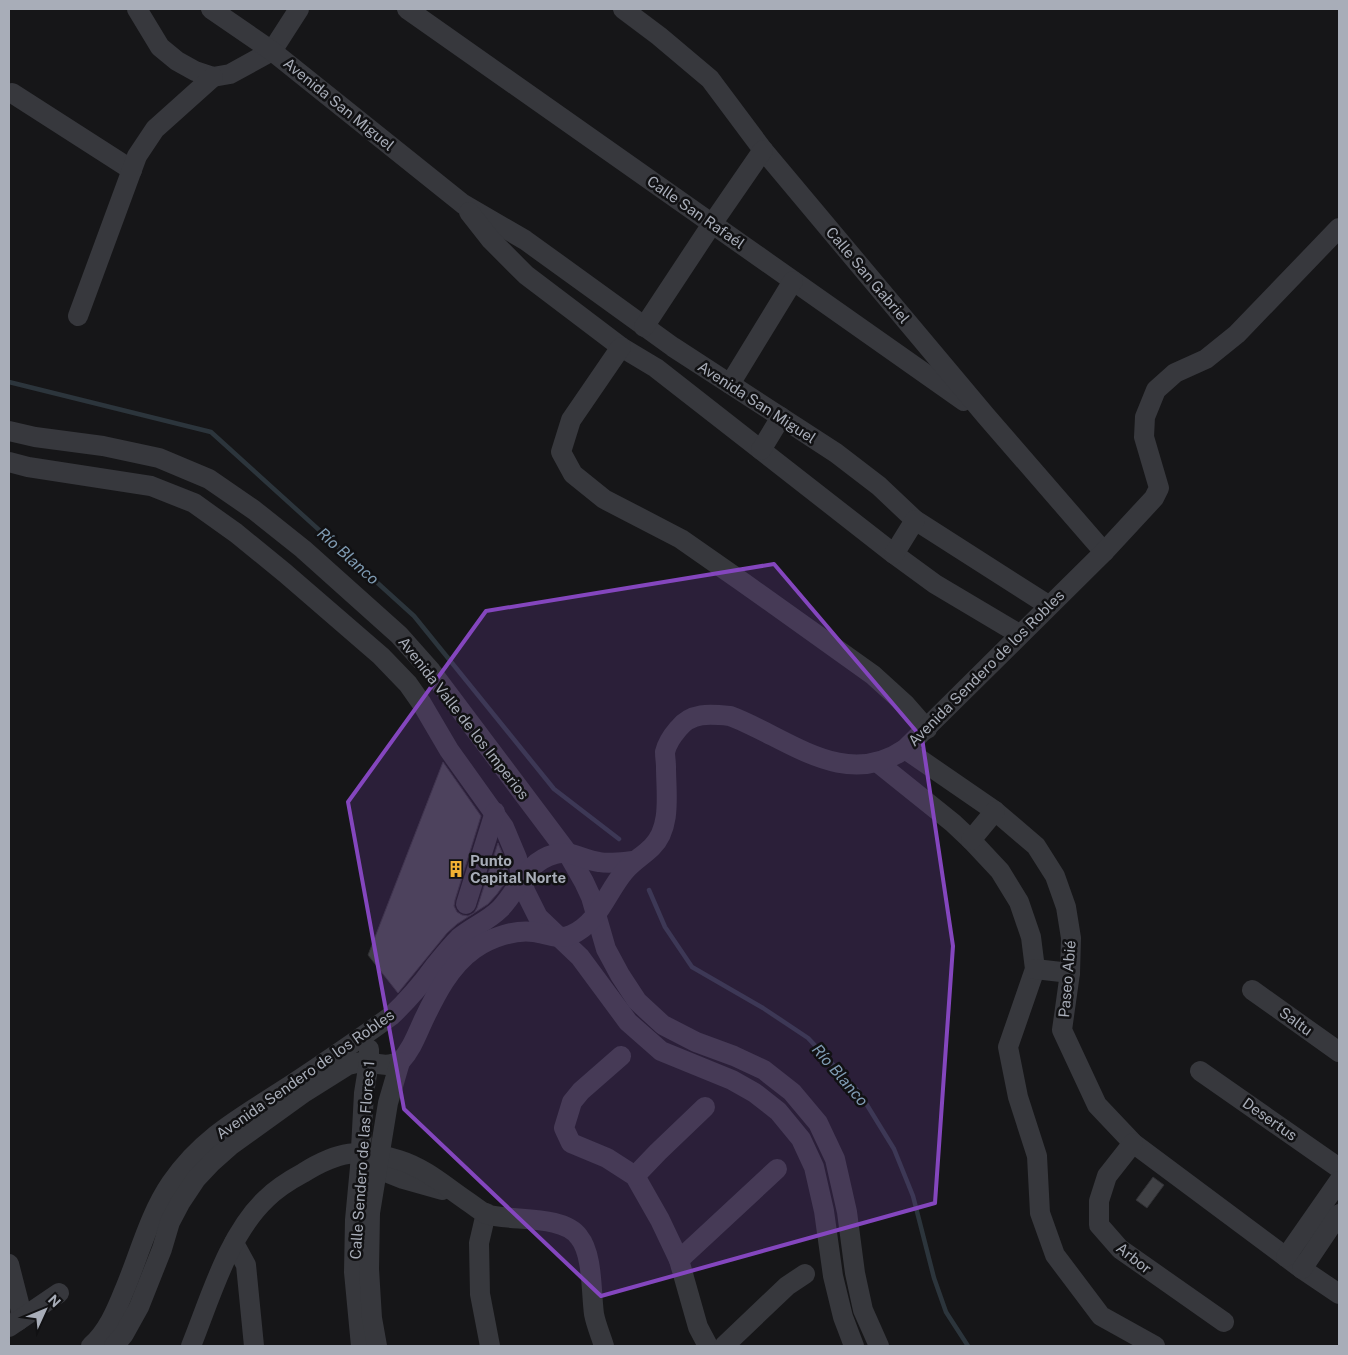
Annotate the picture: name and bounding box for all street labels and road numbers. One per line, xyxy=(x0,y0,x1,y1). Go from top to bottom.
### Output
street label: Avenida San Miguel xyxy=(280,54,398,154)
street label: Calle San Rafaél xyxy=(644,172,748,252)
street label: Calle San Gabriel xyxy=(823,223,913,327)
street label: Avenida San Miguel xyxy=(695,357,819,447)
street label: Avenida Sendero de los Robles xyxy=(905,587,1067,749)
street label: Avenida Valle de los Imperios xyxy=(395,633,533,803)
street label: Paseo Abié xyxy=(1055,940,1079,1018)
street label: Saltu xyxy=(1276,1003,1316,1039)
street label: Avenida Sendero de los Robles xyxy=(213,1006,397,1142)
street label: Calle Sendero de las Flores 1 xyxy=(347,1060,377,1260)
street label: Desertus xyxy=(1239,1094,1301,1144)
street label: Arbor xyxy=(1113,1239,1155,1277)

